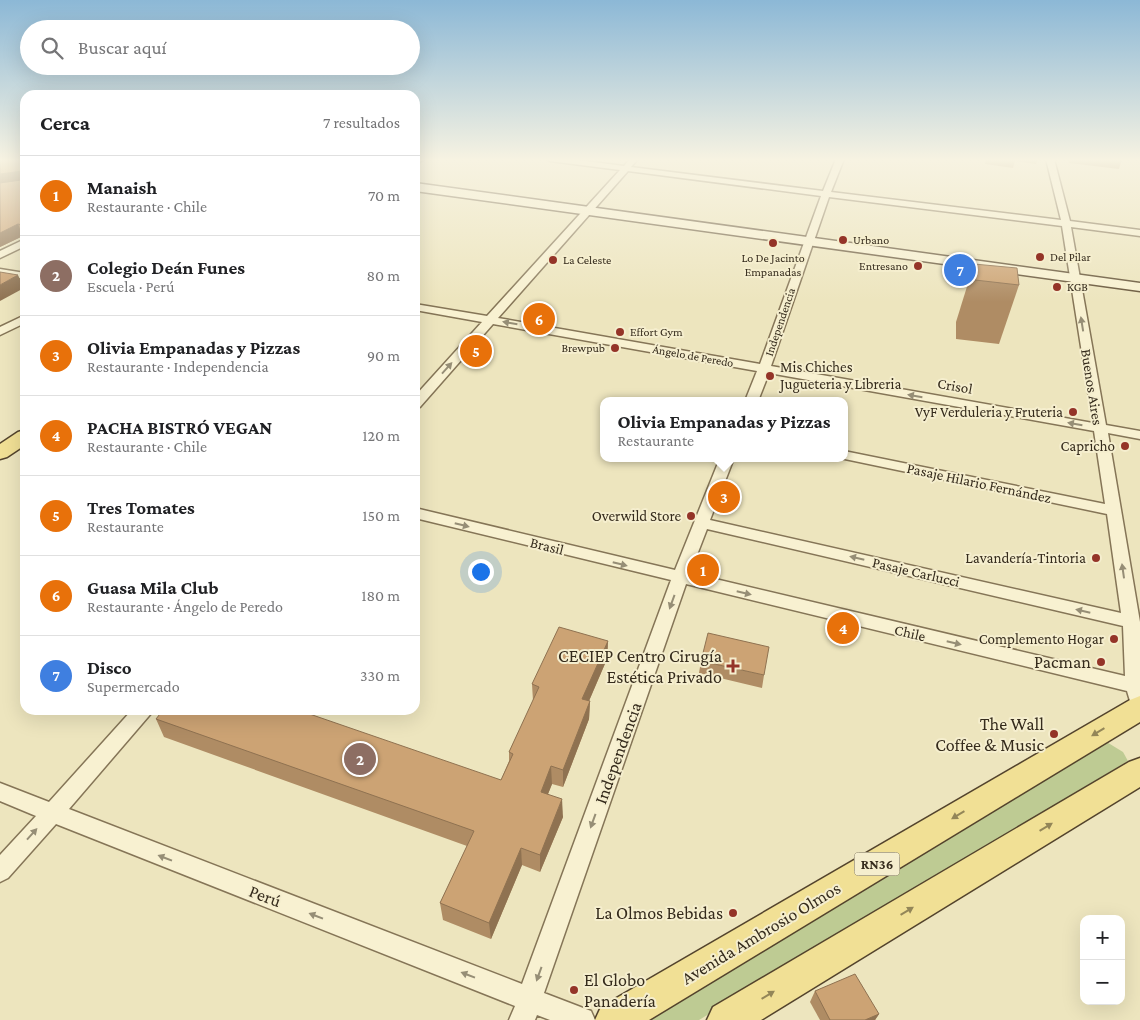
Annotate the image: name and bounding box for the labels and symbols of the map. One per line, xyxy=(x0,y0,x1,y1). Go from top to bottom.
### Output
place label: Urbano xyxy=(853,233,889,247)
marker: Urbano xyxy=(837,234,849,246)
marker: Lo De Jacinto Empanadas xyxy=(767,237,779,249)
place label: Del Pilar xyxy=(1050,250,1092,264)
place label: Lo De Jacinto Empanadas xyxy=(741,251,805,279)
pin: 7 xyxy=(944,251,976,289)
marker: Del Pilar xyxy=(1034,251,1046,263)
place label: La Celeste xyxy=(563,253,611,267)
marker: La Celeste xyxy=(547,254,559,266)
place label: Entresano xyxy=(859,259,908,273)
marker: Entresano xyxy=(912,260,924,272)
place label: KGB xyxy=(1067,280,1088,294)
marker: KGB xyxy=(1051,281,1063,293)
street label: Independencia xyxy=(762,286,798,358)
pin: 6 xyxy=(523,300,555,338)
one-way arrow xyxy=(1077,316,1085,332)
one-way arrow xyxy=(501,319,517,327)
place label: Effort Gym xyxy=(630,325,683,339)
marker: Effort Gym xyxy=(614,326,626,338)
pin: 5 xyxy=(460,332,492,370)
place label: Brewpub xyxy=(562,341,605,355)
marker: Brewpub xyxy=(609,342,621,354)
street label: Ángelo de Peredo xyxy=(651,342,735,370)
street label: Buenos Aires xyxy=(1078,348,1106,426)
place label: Mis Chiches Jugueteria y Libreria xyxy=(778,359,901,393)
one-way arrow xyxy=(442,361,453,374)
marker: Mis Chiches Jugueteria y Libreria xyxy=(764,370,776,382)
street label: Crisol xyxy=(936,375,974,397)
one-way arrow xyxy=(906,391,922,399)
place label: VyF Verduleria y Fruteria xyxy=(915,404,1063,421)
marker: VyF Verduleria y Fruteria xyxy=(1067,406,1079,418)
one-way arrow xyxy=(1066,420,1082,428)
place label: Capricho xyxy=(1061,438,1115,455)
marker: Capricho xyxy=(1119,440,1131,452)
street label: Pasaje Hilario Fernández xyxy=(905,460,1053,507)
pin: 3 xyxy=(708,478,740,516)
place label: Overwild Store xyxy=(592,508,681,524)
marker: Overwild Store xyxy=(685,510,697,522)
one-way arrow xyxy=(455,521,470,529)
street label: Brasil xyxy=(529,534,565,558)
place label: Lavandería-Tintoria xyxy=(965,550,1086,566)
pin: 1 xyxy=(687,551,719,589)
marker: Lavandería-Tintoria xyxy=(1090,552,1102,564)
one-way arrow xyxy=(849,554,864,562)
street label: Pasaje Carlucci xyxy=(870,554,961,591)
your location xyxy=(468,559,494,585)
one-way arrow xyxy=(613,560,628,568)
one-way arrow xyxy=(1119,562,1127,578)
one-way arrow xyxy=(737,589,752,597)
one-way arrow xyxy=(668,594,675,609)
one-way arrow xyxy=(1076,607,1091,615)
pin: 4 xyxy=(827,609,859,647)
street label: Chile xyxy=(893,622,927,644)
place label: Complemento Hogar xyxy=(979,631,1105,648)
marker: Complemento Hogar xyxy=(1108,633,1120,645)
one-way arrow xyxy=(946,639,961,647)
place label: CECIEP Centro Cirugía Estética Privado xyxy=(558,646,722,687)
place label: Pacman xyxy=(1034,652,1091,672)
marker: Pacman xyxy=(1095,656,1107,668)
marker: CECIEP Centro Cirugía Estética Privado xyxy=(726,659,740,673)
street label: Independencia xyxy=(590,699,646,807)
place label: The Wall Coffee & Music xyxy=(935,714,1045,755)
marker: The Wall Coffee & Music xyxy=(1048,728,1060,740)
one-way arrow xyxy=(1092,728,1105,737)
pin: 2 xyxy=(344,740,376,778)
one-way arrow xyxy=(952,811,965,820)
one-way arrow xyxy=(589,813,596,828)
one-way arrow xyxy=(1040,823,1053,832)
one-way arrow xyxy=(27,828,38,841)
road number: RN36 xyxy=(854,852,900,876)
one-way arrow xyxy=(158,853,172,861)
street label: Avenida Ambrosio Olmos xyxy=(678,878,844,988)
street label: Perú xyxy=(246,881,284,911)
place label: La Olmos Bebidas xyxy=(595,903,723,923)
marker: La Olmos Bebidas xyxy=(727,907,739,919)
one-way arrow xyxy=(901,907,914,916)
one-way arrow xyxy=(309,912,324,920)
one-way arrow xyxy=(535,966,542,981)
place label: El Globo Panadería xyxy=(584,970,656,1011)
one-way arrow xyxy=(460,971,475,979)
marker: El Globo Panadería xyxy=(568,984,580,996)
one-way arrow xyxy=(762,990,775,999)

